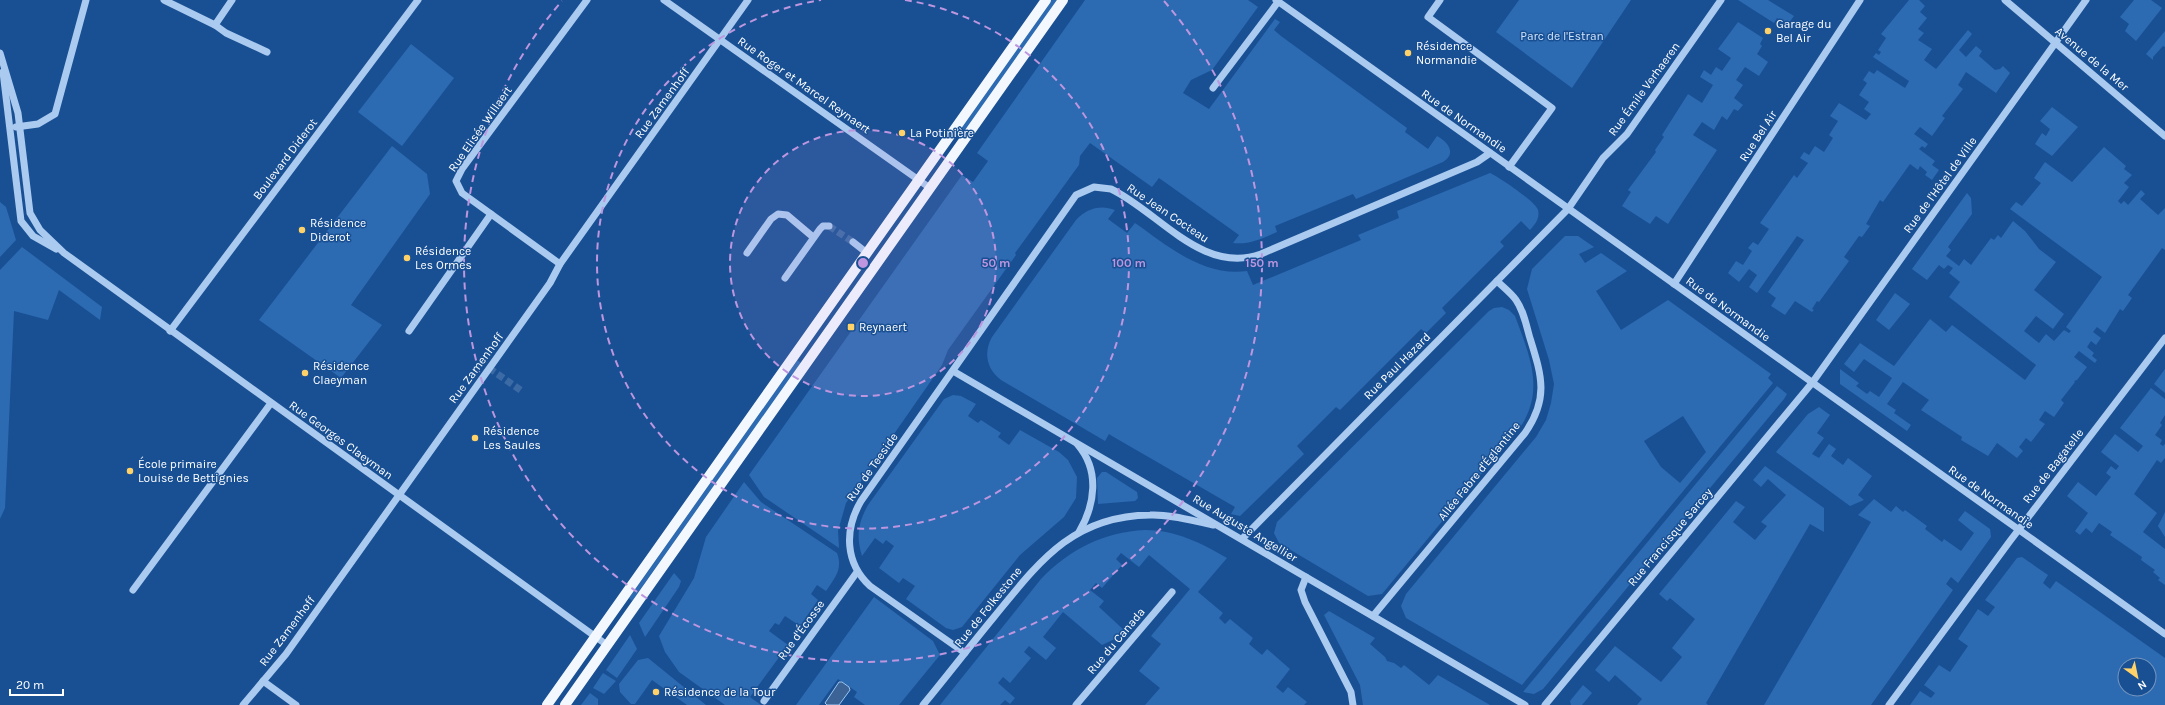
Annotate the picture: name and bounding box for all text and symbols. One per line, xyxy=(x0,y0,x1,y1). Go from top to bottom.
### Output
place label: Garage du Bel Air xyxy=(1776,17,1831,45)
street label: Avenue de la Mer xyxy=(2052,24,2132,94)
marker: Garage du Bel Air xyxy=(1763,26,1773,36)
park label: Parc de l'Estran xyxy=(1520,29,1604,43)
street label: Rue Roger et Marcel Reynaert xyxy=(735,34,873,137)
place label: Résidence Normandie xyxy=(1416,39,1477,67)
street label: Rue Émile Verhaeren xyxy=(1605,39,1683,138)
marker: Résidence Normandie xyxy=(1403,48,1413,58)
street label: Rue Zamenhoff xyxy=(632,64,693,141)
street label: Rue Elisée Willaert xyxy=(445,83,515,175)
street label: Rue de Normandie xyxy=(1419,86,1509,156)
street label: Rue Bel Air xyxy=(1736,107,1780,164)
street label: Boulevard Diderot xyxy=(250,115,320,202)
place label: La Potinière xyxy=(910,126,974,140)
marker: La Potinière xyxy=(897,128,907,138)
street label: Rue de l'Hôtel de Ville xyxy=(1900,134,1980,236)
street label: Rue Jean Cocteau xyxy=(1124,180,1212,246)
place label: Résidence Diderot xyxy=(310,216,366,244)
marker: Résidence Diderot xyxy=(297,225,307,235)
place label: Résidence Les Ormes xyxy=(415,244,472,272)
marker: Résidence Les Ormes xyxy=(402,253,412,263)
centre of rings xyxy=(856,256,870,270)
text: 50 m xyxy=(982,256,1011,270)
text: 100 m xyxy=(1112,256,1146,270)
text: 150 m xyxy=(1245,256,1279,270)
street label: Rue de Normandie xyxy=(1683,274,1773,344)
place label: Reynaert xyxy=(859,320,907,334)
marker: Reynaert xyxy=(846,322,856,332)
street label: Rue Zamenhoff xyxy=(446,329,507,406)
street label: Rue Paul Hazard xyxy=(1361,330,1433,402)
place label: Résidence Claeyman xyxy=(313,359,369,387)
marker: Résidence Claeyman xyxy=(300,368,310,378)
street label: Rue Georges Claeyman xyxy=(287,398,395,482)
street label: Allée Fabre d'Églantine xyxy=(1434,418,1523,523)
place label: Résidence Les Saules xyxy=(483,424,541,452)
street label: Rue de Bagatelle xyxy=(2020,426,2086,506)
street label: Rue de Teeside xyxy=(843,430,901,504)
marker: Résidence Les Saules xyxy=(470,433,480,443)
place label: École primaire Louise de Bettignies xyxy=(138,456,249,485)
street label: Rue de Normandie xyxy=(1946,462,2036,532)
marker: École primaire Louise de Bettignies xyxy=(125,466,135,476)
street label: Rue Francisque Sarcey xyxy=(1625,485,1715,589)
street label: Rue Auguste Angellier xyxy=(1190,491,1300,565)
street label: Rue de Folkestone xyxy=(951,564,1025,650)
street label: Rue Zamenhoff xyxy=(256,593,318,669)
street label: Rue d'Écosse xyxy=(774,597,827,663)
street label: Rue du Canada xyxy=(1084,605,1148,677)
north arrow xyxy=(2117,657,2157,697)
scale bar xyxy=(10,671,63,697)
text: N xyxy=(2135,677,2149,693)
text: 20 m xyxy=(16,678,44,692)
place label: Résidence de la Tour xyxy=(664,685,776,699)
marker: Résidence de la Tour xyxy=(651,687,661,697)

